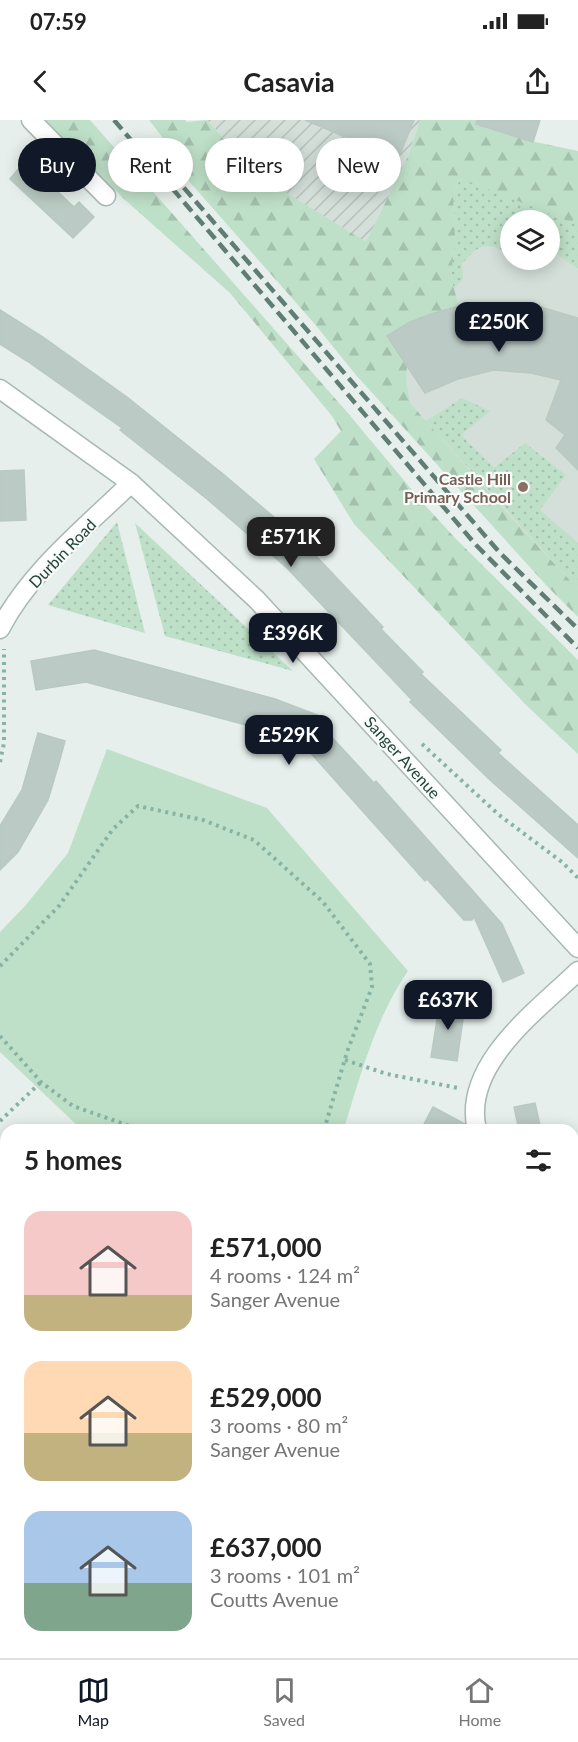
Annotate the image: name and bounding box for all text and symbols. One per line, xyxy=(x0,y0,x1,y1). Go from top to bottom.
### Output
text: 07:59 xyxy=(30,8,87,35)
icon: back xyxy=(24,65,57,98)
text: Casavia xyxy=(243,65,335,98)
icon: share xyxy=(521,65,554,98)
chip: Buy xyxy=(18,138,96,192)
chip: Rent xyxy=(108,138,193,192)
chip: Filters xyxy=(205,138,304,192)
chip: New xyxy=(316,138,401,192)
map controls xyxy=(500,210,560,270)
button: layers xyxy=(500,210,560,270)
pin: £250K xyxy=(457,302,541,353)
text: £250K xyxy=(469,309,529,333)
place label: Castle Hill Primary School xyxy=(404,469,511,506)
marker: Castle Hill Primary School xyxy=(516,480,530,494)
street label: Durbin Road xyxy=(25,515,99,591)
pin: £571K xyxy=(249,517,333,568)
text: £571K xyxy=(261,524,321,548)
pin: £396K xyxy=(251,613,335,664)
text: £396K xyxy=(263,620,323,644)
street label: Sanger Avenue xyxy=(361,712,445,802)
pin: £529K xyxy=(247,715,331,766)
text: £529K xyxy=(259,722,319,746)
pin: £637K xyxy=(406,980,490,1031)
text: £637K xyxy=(418,987,478,1011)
text: 5 homes xyxy=(24,1144,122,1176)
icon: filters xyxy=(522,1144,555,1177)
text: £571,000 xyxy=(210,1231,322,1263)
icon: home xyxy=(72,1235,144,1307)
text: 4 rooms · 124 m² xyxy=(210,1263,360,1287)
text: Sanger Avenue xyxy=(210,1287,340,1311)
text: £529,000 xyxy=(210,1381,322,1413)
icon: home xyxy=(72,1385,144,1457)
text: 3 rooms · 80 m² xyxy=(210,1413,348,1437)
text: Sanger Avenue xyxy=(210,1437,340,1461)
text: £637,000 xyxy=(210,1531,322,1563)
icon: home xyxy=(72,1535,144,1607)
text: 3 rooms · 101 m² xyxy=(210,1563,360,1587)
text: Coutts Avenue xyxy=(210,1587,339,1611)
tab: Map xyxy=(77,1674,110,1729)
tab: Saved xyxy=(263,1674,305,1729)
tab: Home xyxy=(459,1674,501,1729)

